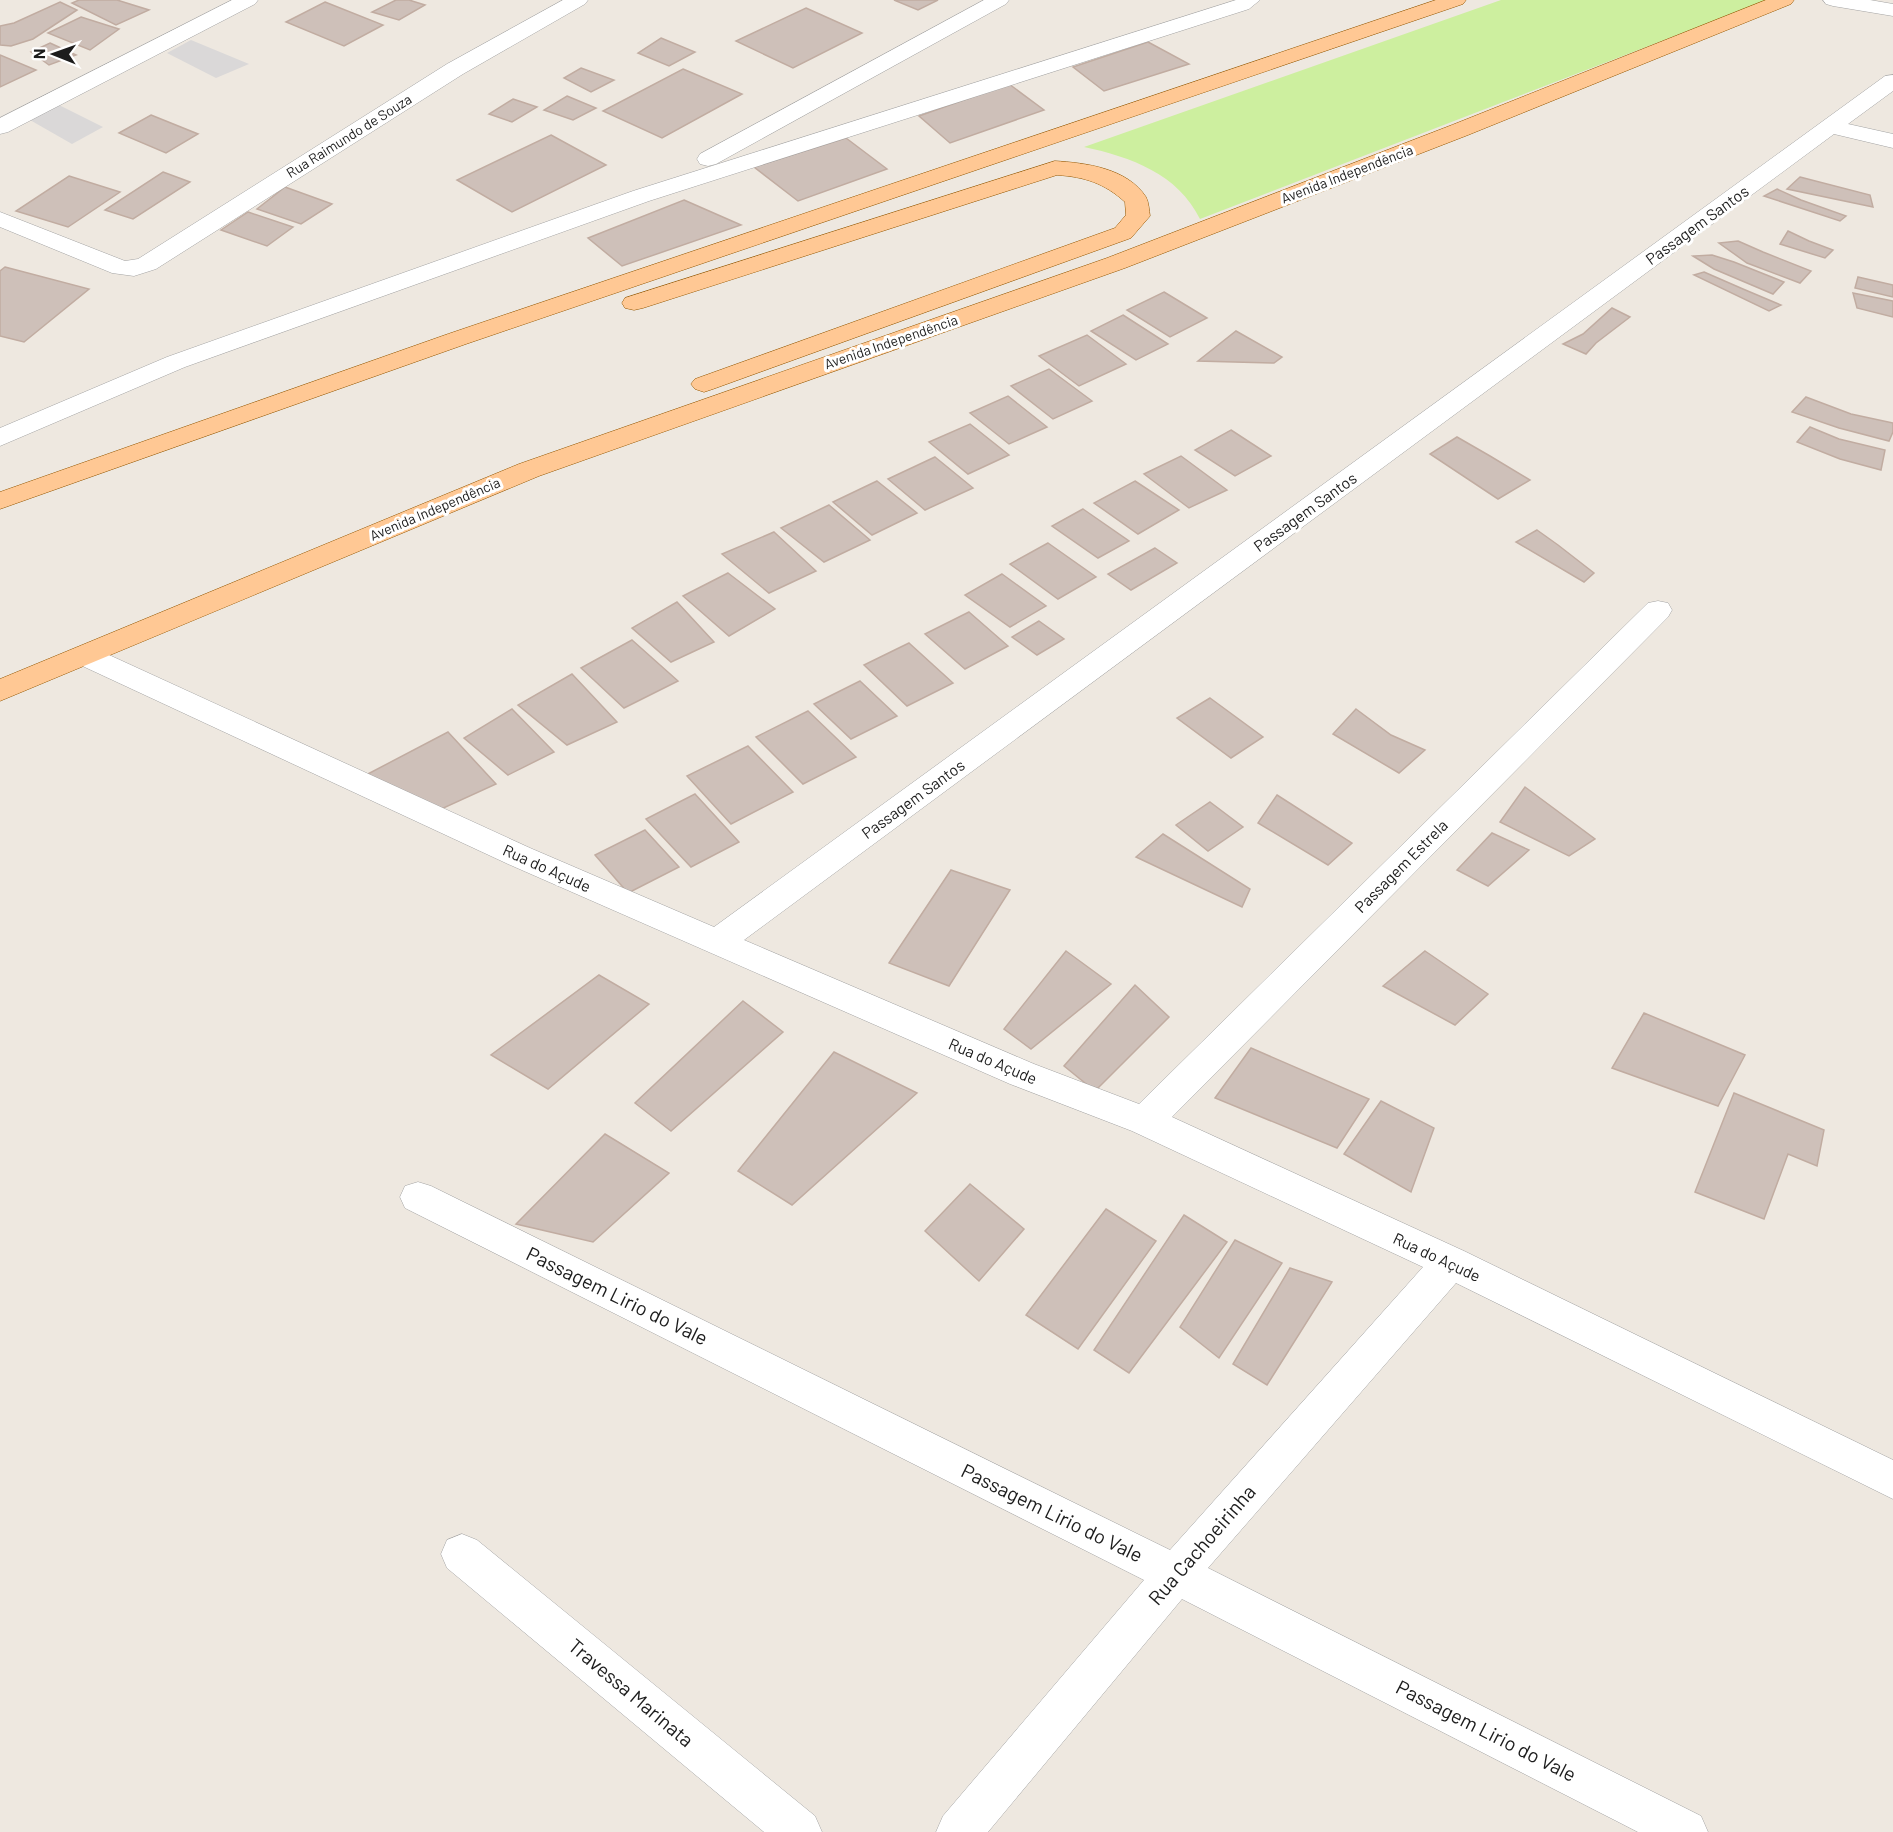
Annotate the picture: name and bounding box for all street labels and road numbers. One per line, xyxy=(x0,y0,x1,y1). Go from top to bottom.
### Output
street label: Rua Raimundo de Souza xyxy=(283,90,415,181)
street label: Avenida Independência xyxy=(1278,141,1415,207)
street label: Passagem Santos xyxy=(1642,181,1752,268)
street label: Avenida Independência xyxy=(822,311,960,372)
street label: Passagem Santos xyxy=(1250,468,1360,555)
street label: Avenida Independência xyxy=(367,473,503,544)
street label: Passagem Santos xyxy=(858,755,968,842)
street label: Passagem Estrela xyxy=(1350,815,1451,916)
street label: Rua do Açude xyxy=(500,840,594,895)
street label: Rua do Açude xyxy=(946,1033,1040,1088)
street label: Rua do Açude xyxy=(1391,1228,1484,1285)
street label: Passagem Lirio do Vale xyxy=(523,1241,712,1349)
street label: Passagem Lirio do Vale xyxy=(958,1458,1147,1566)
street label: Rua Cachoeirinha xyxy=(1143,1479,1260,1609)
street label: Travessa Marinata xyxy=(564,1633,699,1751)
street label: Passagem Lirio do Vale xyxy=(1392,1674,1581,1786)

